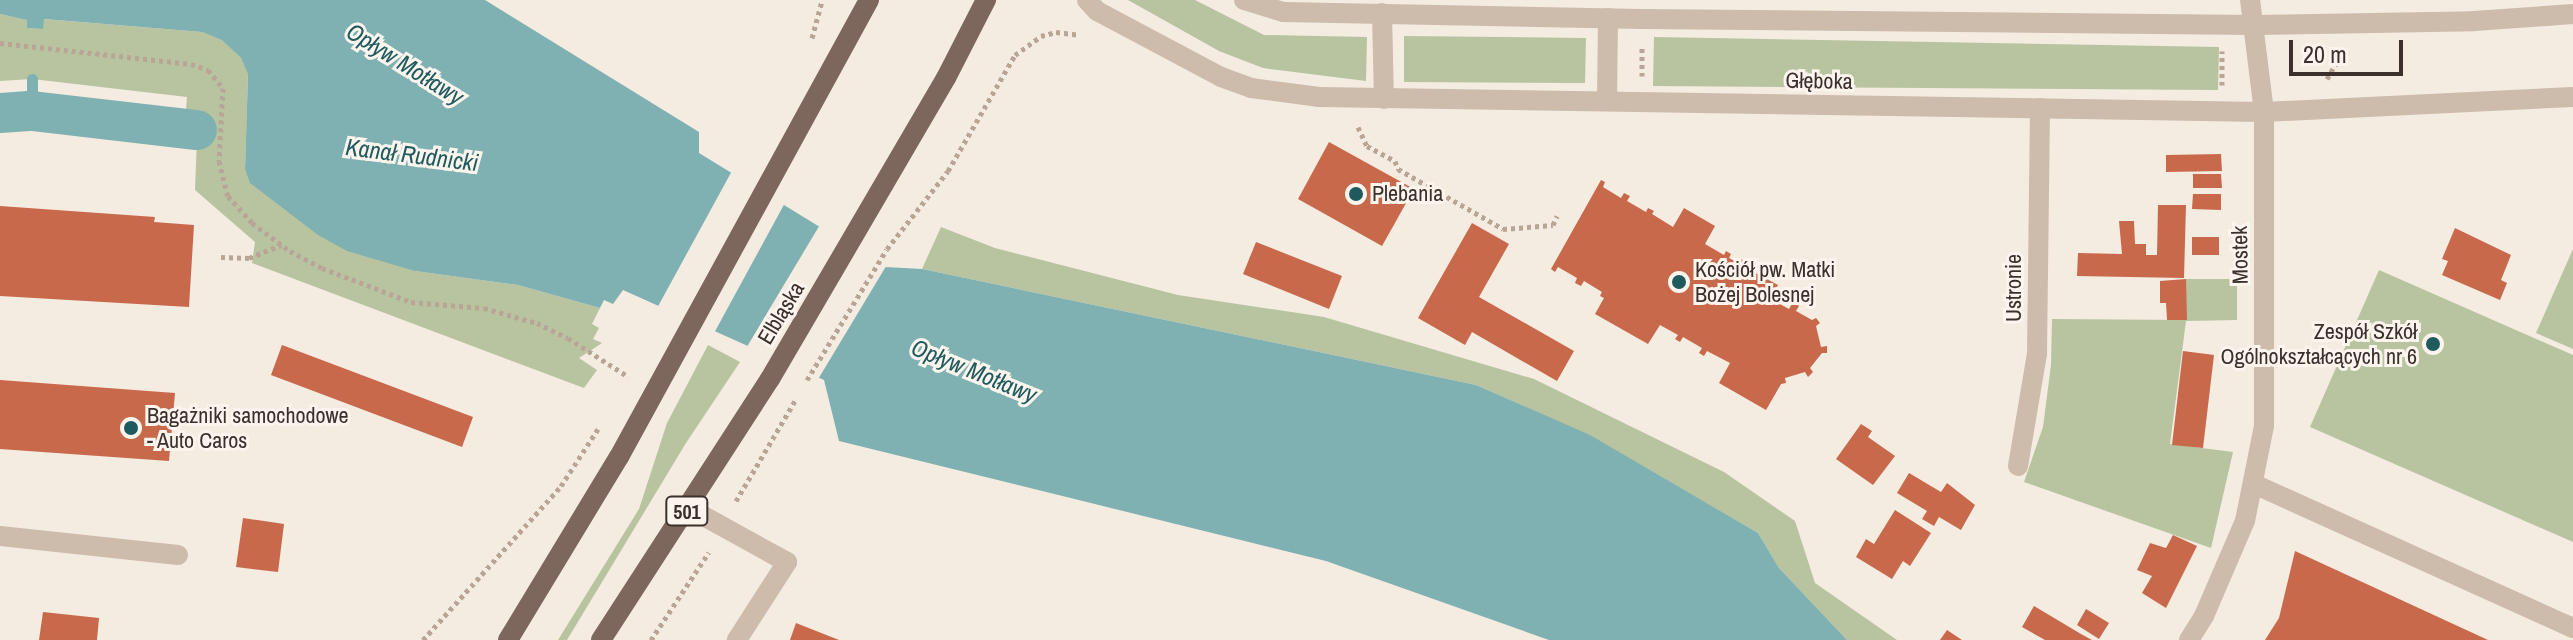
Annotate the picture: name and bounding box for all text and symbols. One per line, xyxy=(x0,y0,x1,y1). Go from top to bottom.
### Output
water label: Opływ Motławy xyxy=(341,17,469,111)
scale bar xyxy=(2293,24,2407,74)
text: 20 m xyxy=(2303,38,2347,70)
street label: Głęboka xyxy=(1785,67,1853,95)
water label: Kanał Rudnicki xyxy=(344,133,480,177)
place label: Plebania xyxy=(1372,181,1443,207)
marker: Plebania xyxy=(1347,185,1365,203)
street label: Mostek xyxy=(2226,226,2254,284)
street label: Ustronie xyxy=(2001,254,2027,322)
place label: Kościół pw. Matki Bożej Bolesnej xyxy=(1695,256,1835,308)
marker: Kościół pw. Matki Bożej Bolesnej xyxy=(1670,273,1688,291)
street label: Elbląska xyxy=(752,277,810,349)
place label: Zespół Szkół Ogólnokształcących nr 6 xyxy=(2220,318,2417,370)
water label: Opływ Motławy xyxy=(907,333,1041,409)
marker: Zespół Szkół Ogólnokształcących nr 6 xyxy=(2424,335,2442,353)
place label: Bagażniki samochodowe - Auto Caros xyxy=(147,402,349,454)
marker: Bagażniki samochodowe - Auto Caros xyxy=(122,419,140,437)
road number: 501 xyxy=(665,495,709,527)

